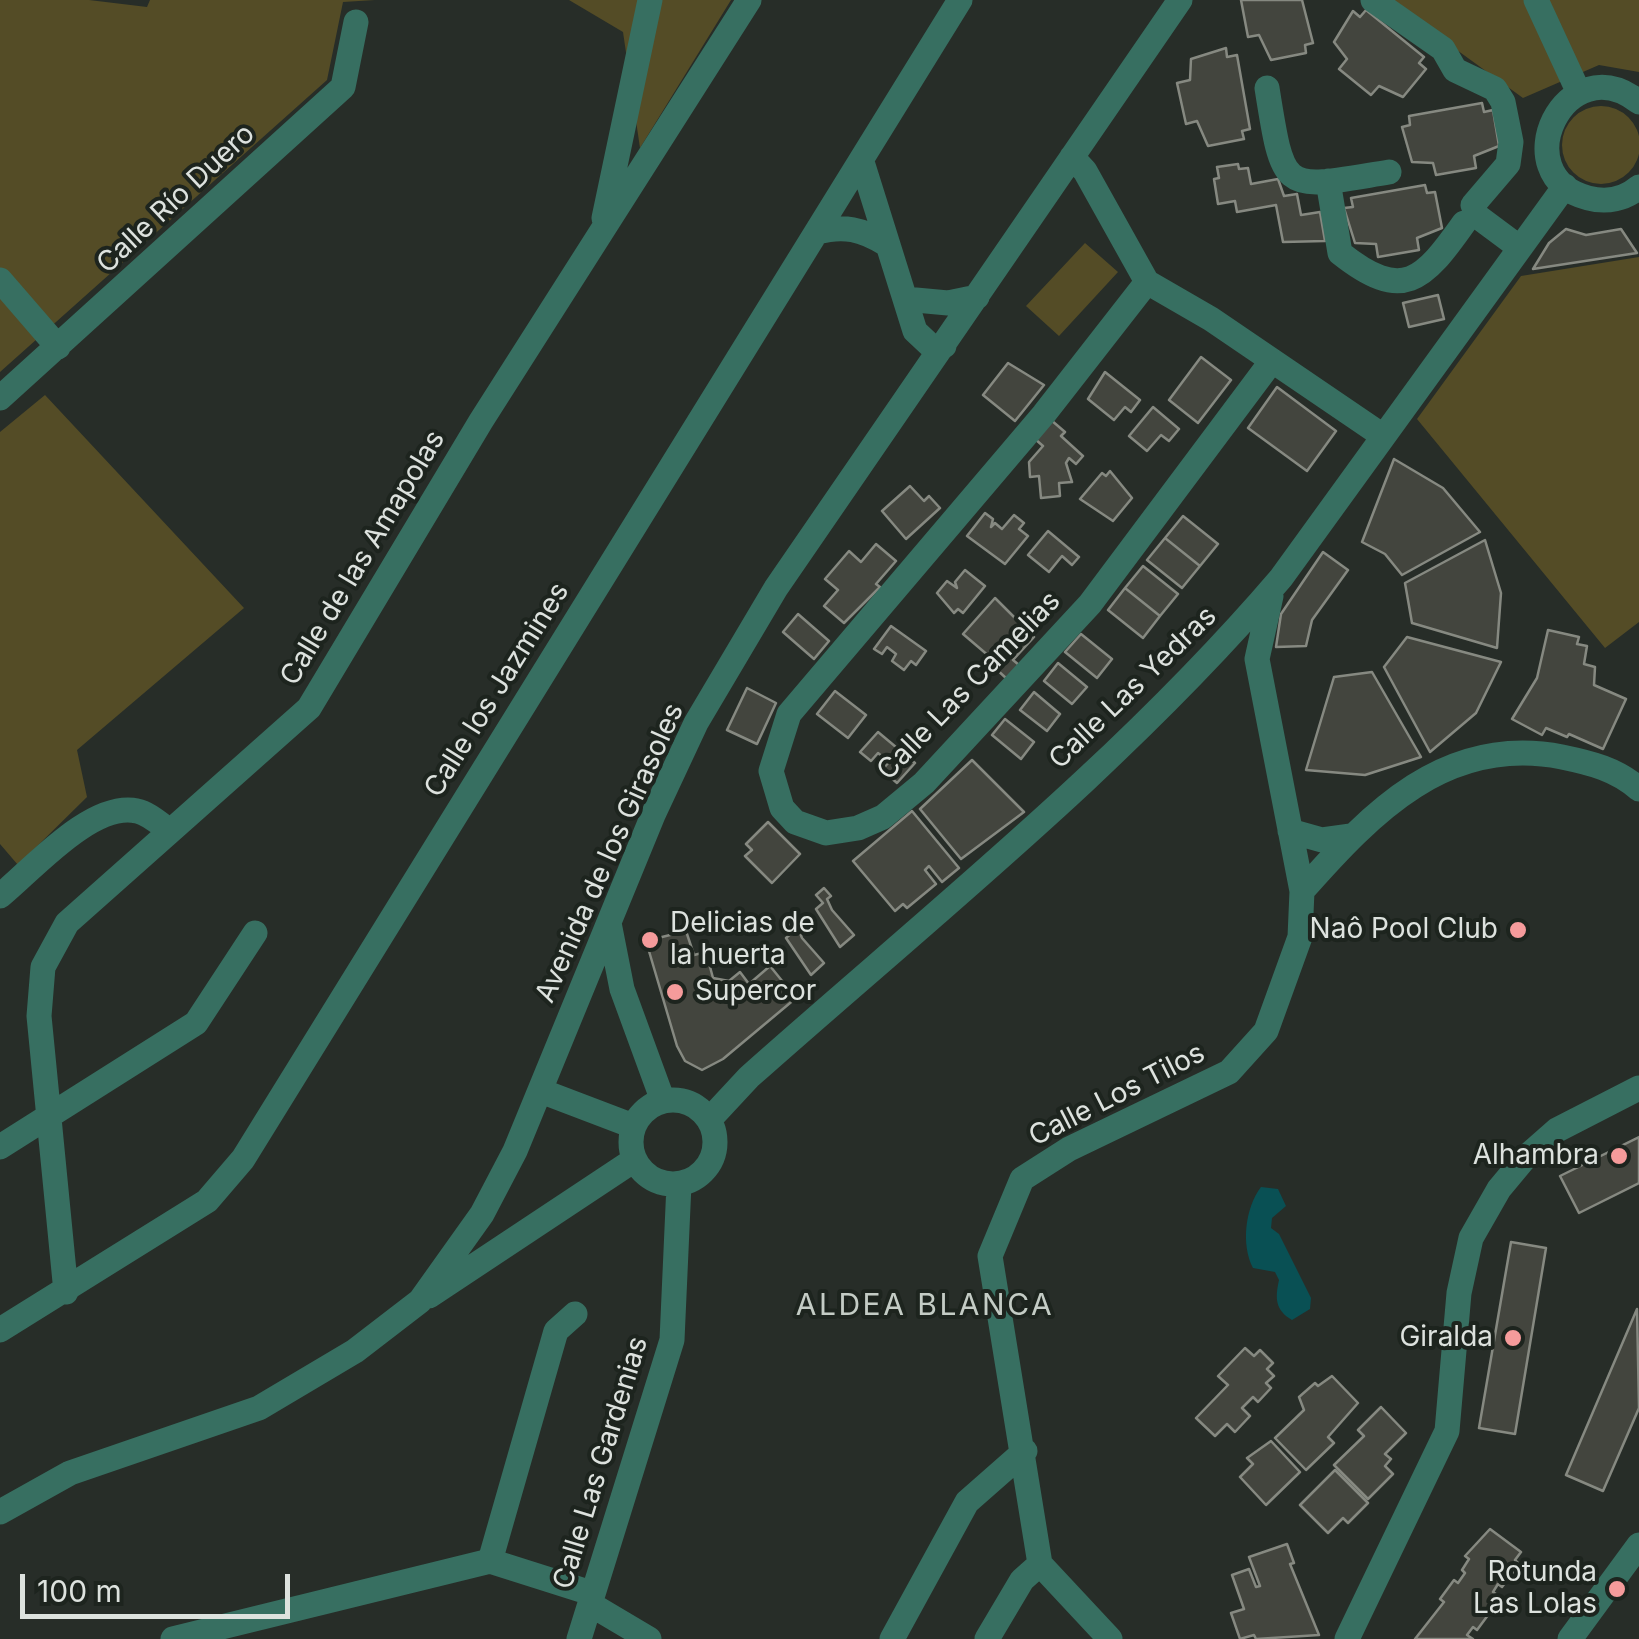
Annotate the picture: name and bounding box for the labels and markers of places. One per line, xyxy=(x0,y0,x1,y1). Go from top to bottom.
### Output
place label: Delicias de la huerta xyxy=(670,907,815,973)
place label: Naô Pool Club xyxy=(1310,913,1498,947)
marker: Naô Pool Club xyxy=(1507,919,1529,941)
marker: Delicias de la huerta xyxy=(639,929,661,951)
place label: Supercor xyxy=(695,975,816,1009)
marker: Supercor xyxy=(664,981,686,1003)
place label: Alhambra xyxy=(1473,1139,1599,1173)
marker: Alhambra xyxy=(1608,1145,1630,1167)
place label: Giralda xyxy=(1399,1321,1493,1355)
marker: Giralda xyxy=(1502,1327,1524,1349)
place label: Rotunda Las Lolas xyxy=(1473,1556,1597,1622)
marker: Rotunda Las Lolas xyxy=(1606,1578,1628,1600)

